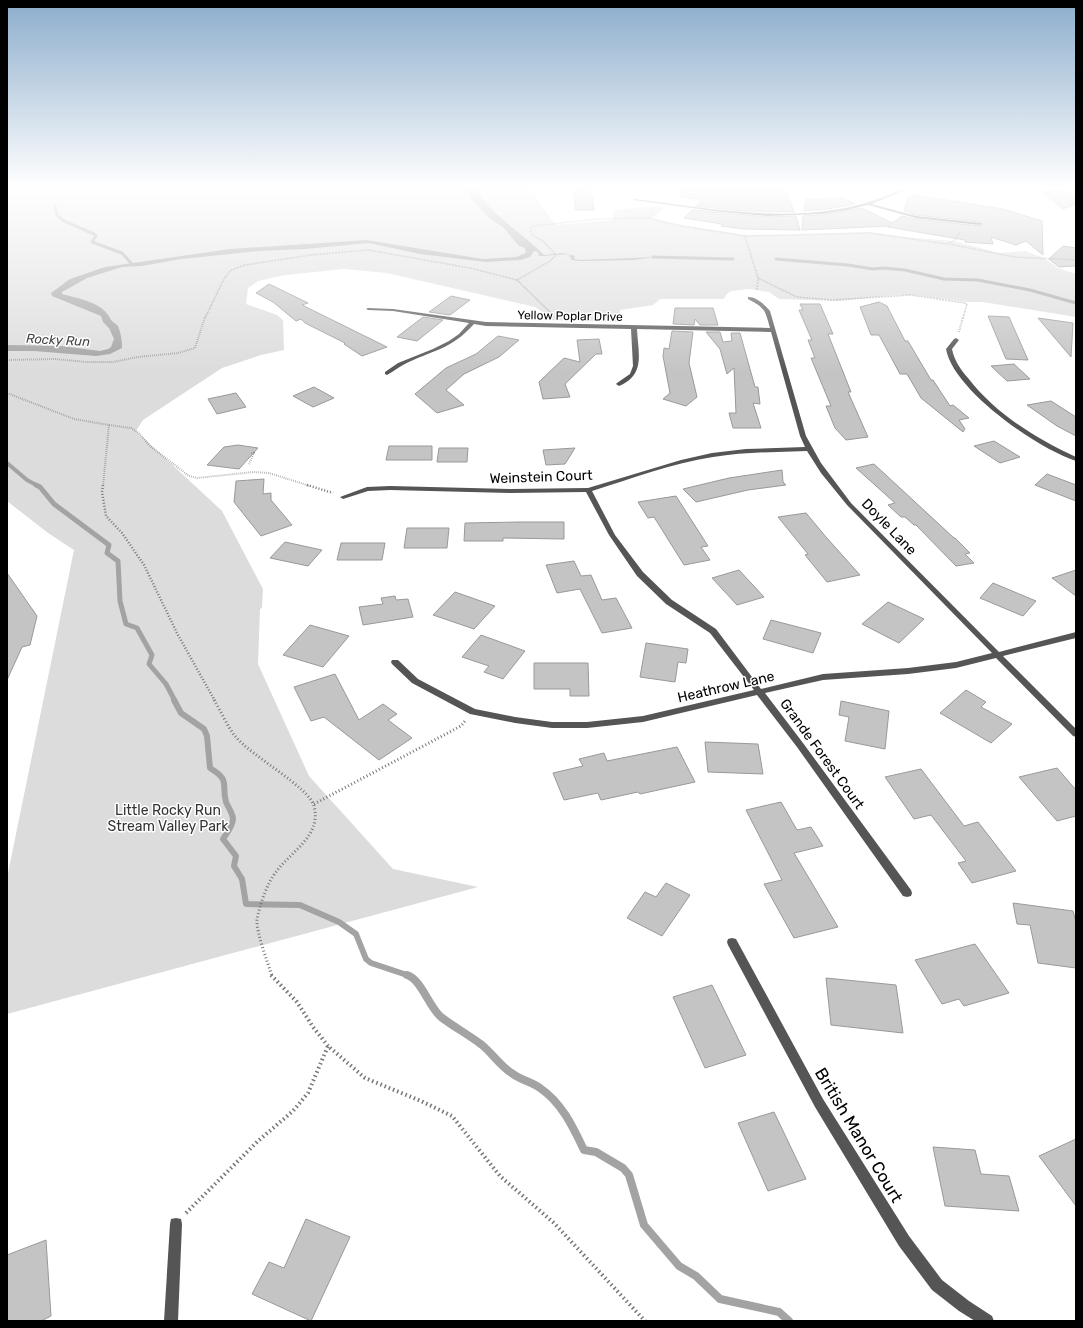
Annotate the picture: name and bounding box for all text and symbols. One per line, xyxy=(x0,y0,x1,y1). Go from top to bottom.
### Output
street label: Yellow Poplar Drive xyxy=(517,308,623,324)
water label: Rocky Run xyxy=(26,331,91,349)
street label: Weinstein Court xyxy=(489,467,593,487)
street label: Doyle Lane xyxy=(858,495,920,559)
street label: Heathrow Lane xyxy=(676,668,776,706)
street label: Grande Forest Court xyxy=(776,696,868,813)
park label: Little Rocky Run Stream Valley Park xyxy=(108,802,229,835)
street label: British Manor Court xyxy=(811,1064,907,1206)

